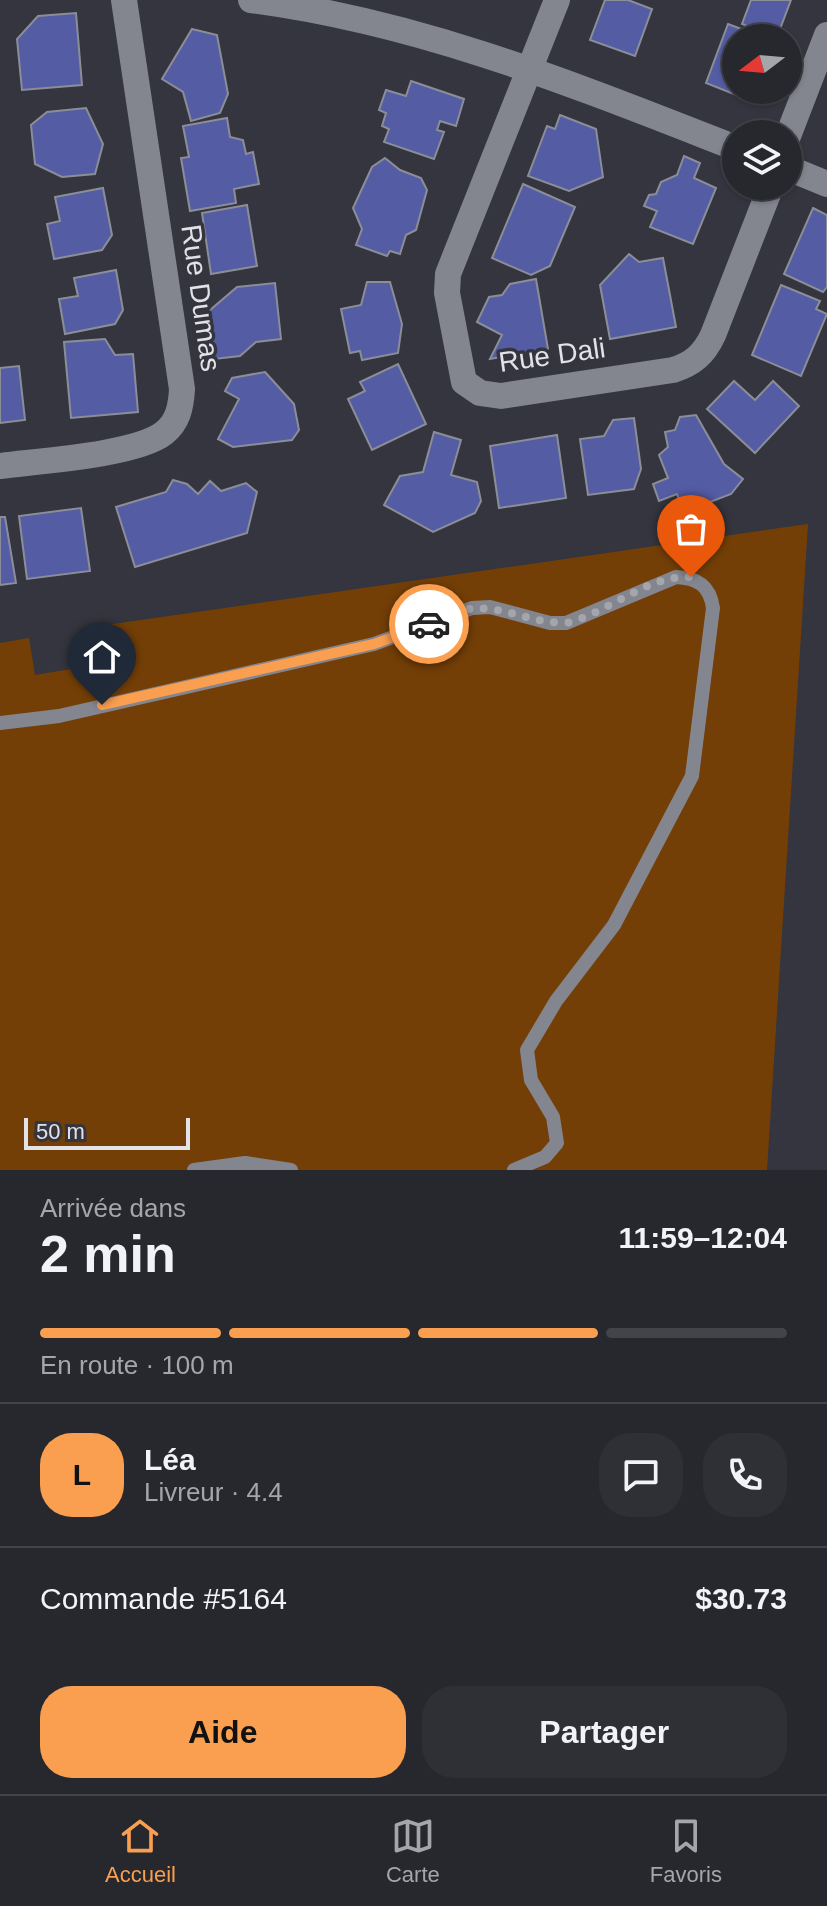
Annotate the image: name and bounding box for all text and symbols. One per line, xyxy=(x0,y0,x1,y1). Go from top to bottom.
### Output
north arrow xyxy=(722,24,802,104)
map controls xyxy=(722,24,802,200)
button: layers xyxy=(722,120,802,200)
street label: Rue Dumas xyxy=(175,223,227,373)
street label: Rue Dali xyxy=(497,332,607,378)
pin xyxy=(657,495,725,577)
icon: bag xyxy=(669,507,713,551)
courier xyxy=(389,584,469,664)
icon: car xyxy=(407,602,451,646)
pin xyxy=(68,623,136,705)
icon: home xyxy=(80,635,124,679)
scale bar xyxy=(24,1114,190,1150)
text: 50 m xyxy=(36,1119,85,1144)
text: Arrivée dans xyxy=(40,1193,186,1223)
text: 11:59–12:04 xyxy=(619,1221,787,1254)
text: 2 min xyxy=(40,1225,176,1283)
text: En route · 100 m xyxy=(40,1350,234,1380)
button: chat xyxy=(599,1433,683,1517)
button: phone xyxy=(703,1433,787,1517)
text: Léa xyxy=(144,1443,196,1476)
text: L xyxy=(73,1458,91,1491)
text: Livreur · 4.4 xyxy=(144,1477,283,1507)
text: Commande #5164 xyxy=(40,1582,287,1615)
text: $30.73 xyxy=(695,1582,787,1615)
button: Aide xyxy=(40,1686,406,1778)
button: Partager xyxy=(422,1686,787,1778)
tab: Accueil xyxy=(105,1814,176,1888)
tab: Carte xyxy=(386,1814,440,1888)
tab: Favoris xyxy=(650,1814,722,1888)

